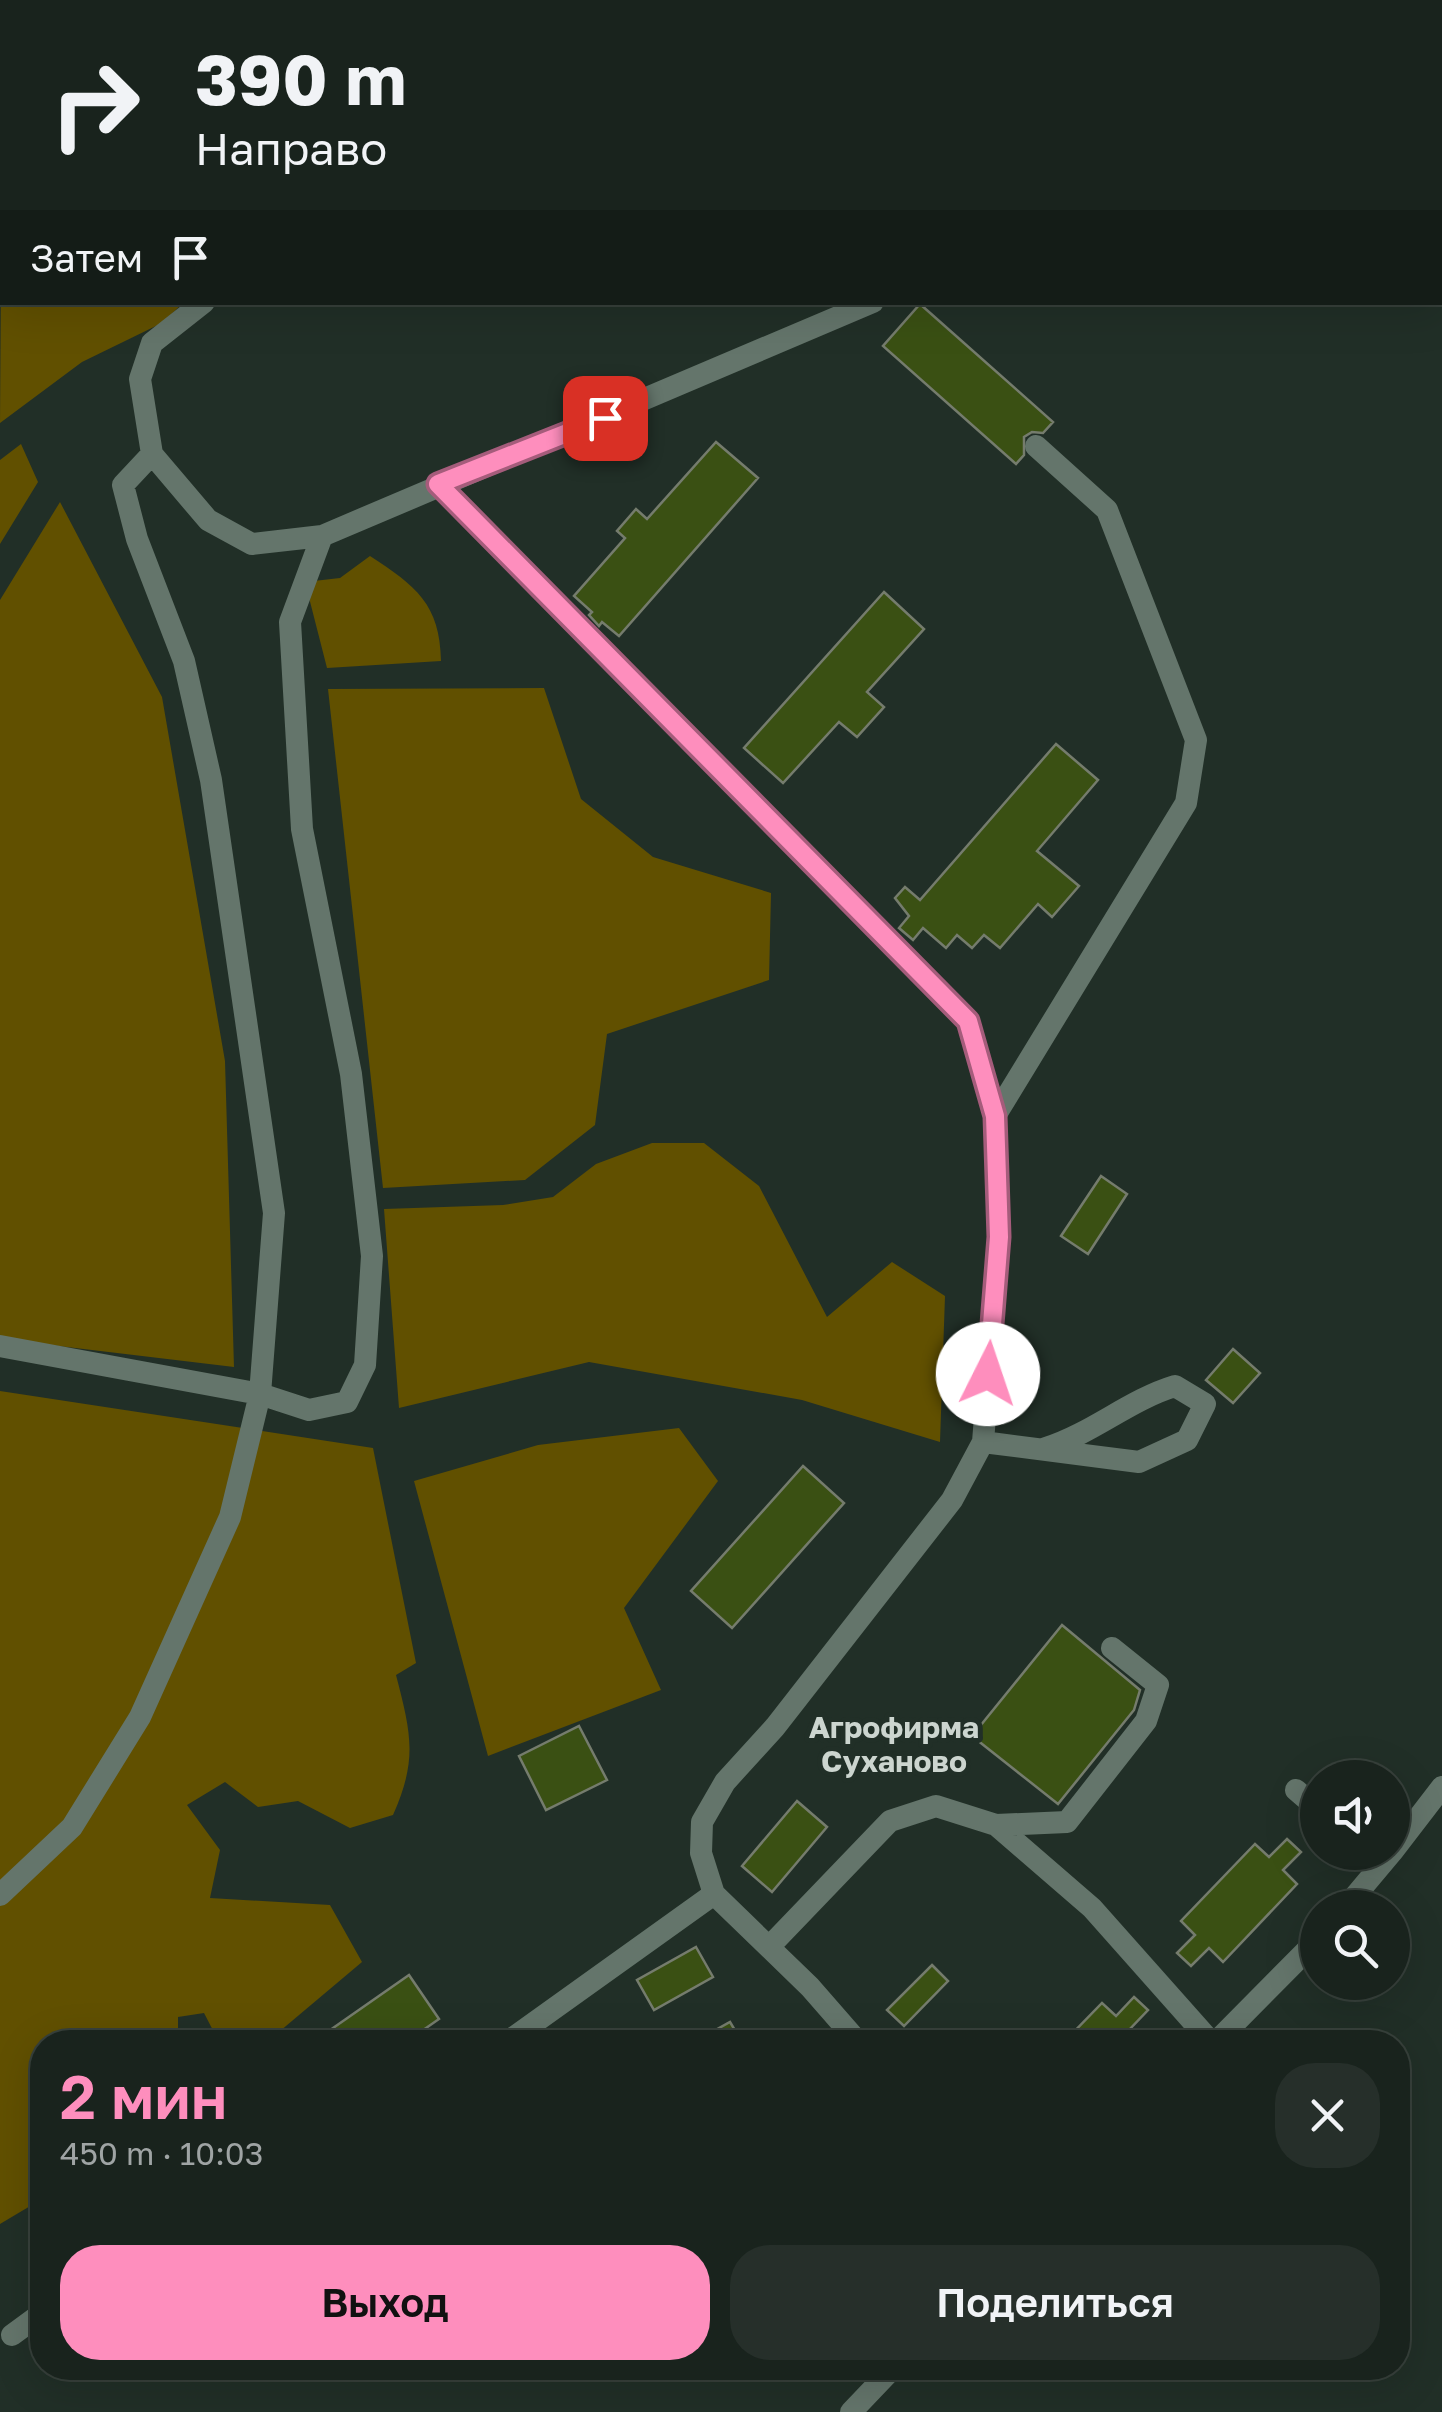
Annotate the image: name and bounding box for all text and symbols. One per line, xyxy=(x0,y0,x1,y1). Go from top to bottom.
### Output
text: 390 m xyxy=(195,36,406,120)
icon: right xyxy=(30,40,160,170)
text: Направо xyxy=(195,121,387,175)
icon: arrive xyxy=(163,230,218,285)
text: Затем xyxy=(30,235,143,280)
pin xyxy=(563,376,648,461)
icon: arrive xyxy=(578,391,633,446)
position arrow xyxy=(936,1322,1040,1426)
district label: Агрофирма Суханово xyxy=(809,1709,979,1779)
map controls xyxy=(1300,1760,1410,2000)
button: sound xyxy=(1300,1760,1410,1870)
button: search xyxy=(1300,1890,1410,2000)
text: 2 мин xyxy=(60,2060,227,2132)
button: close xyxy=(1275,2063,1380,2168)
text: 450 m · 10:03 xyxy=(60,2134,263,2172)
button: Выход xyxy=(60,2245,710,2360)
button: Поделиться xyxy=(730,2245,1380,2360)

